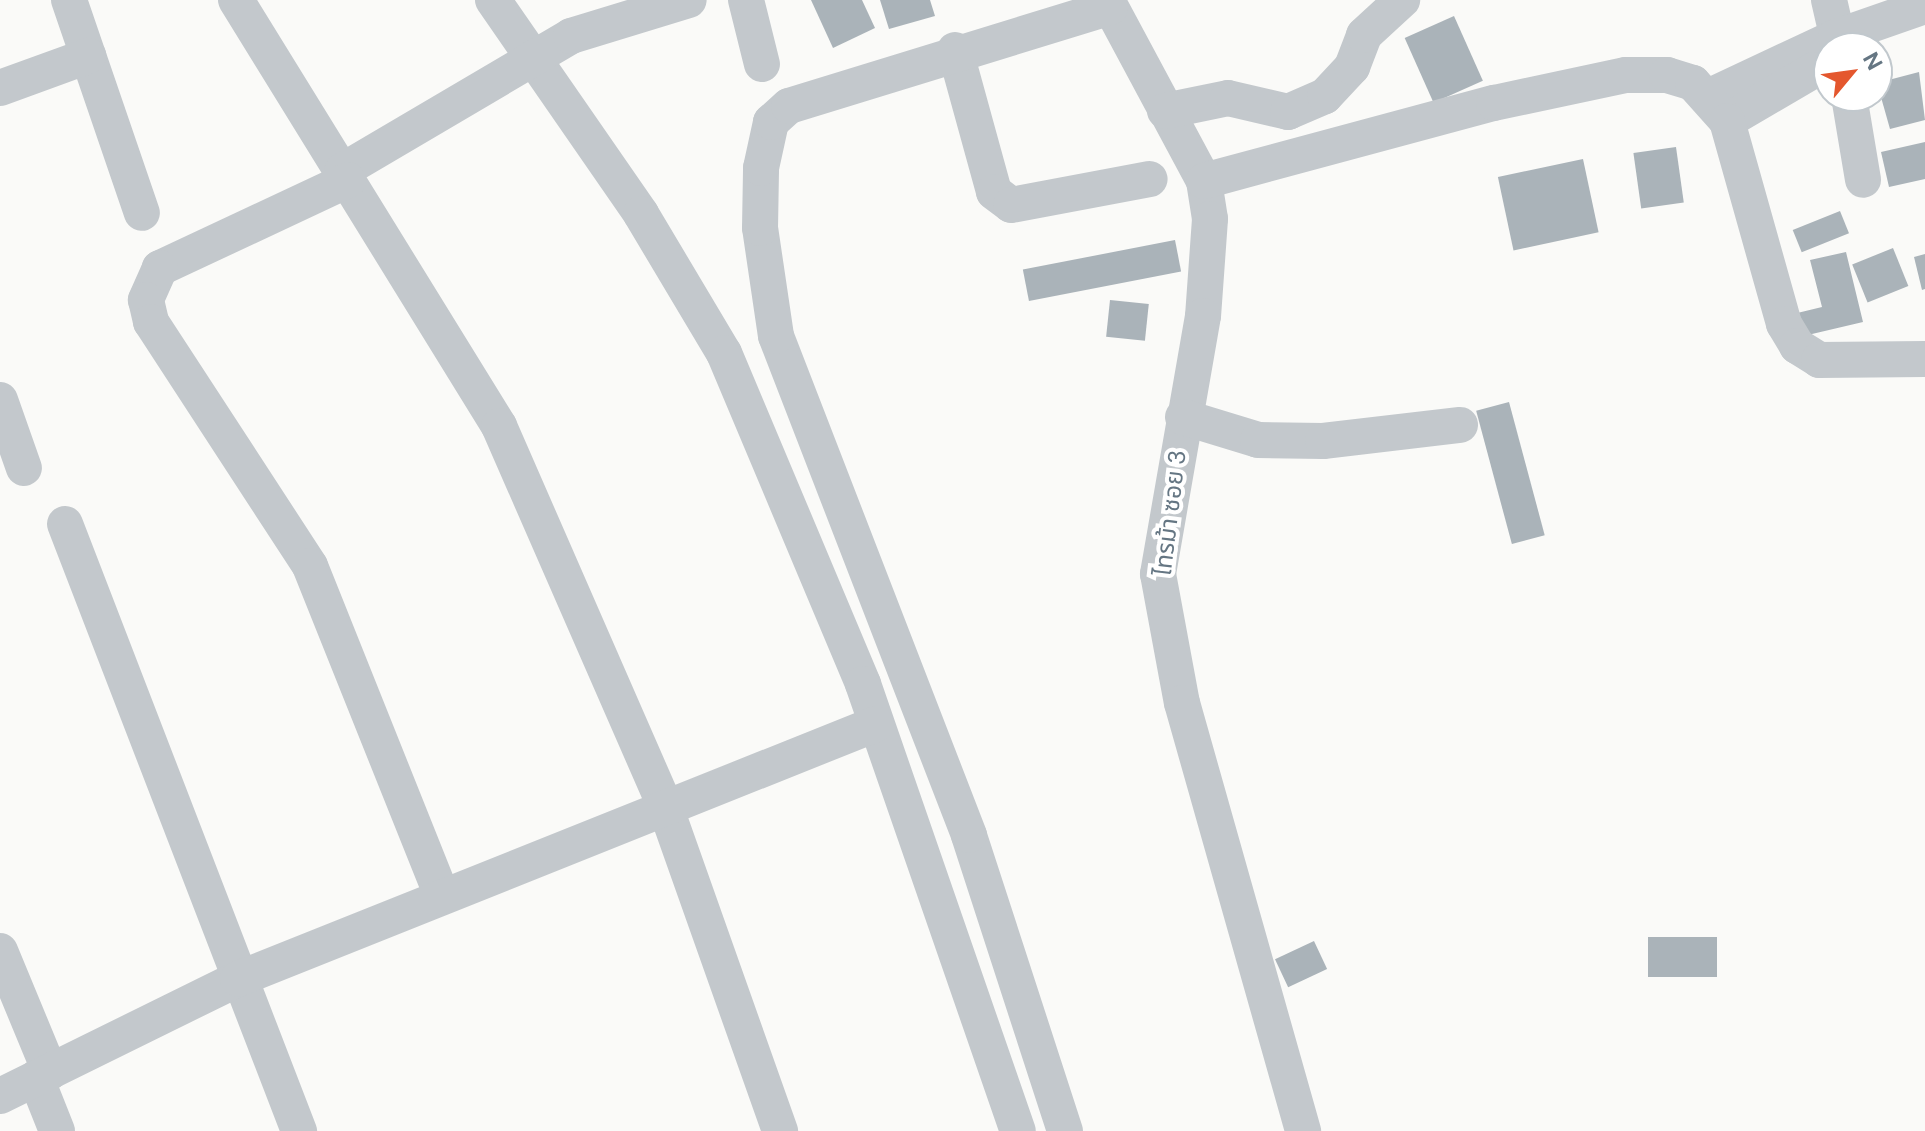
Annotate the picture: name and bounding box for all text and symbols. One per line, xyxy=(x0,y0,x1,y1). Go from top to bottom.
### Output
north arrow xyxy=(1813,32,1893,112)
text: N xyxy=(1856,47,1889,75)
street label: ไทรม้า ซอย 3 xyxy=(1148,449,1192,577)

